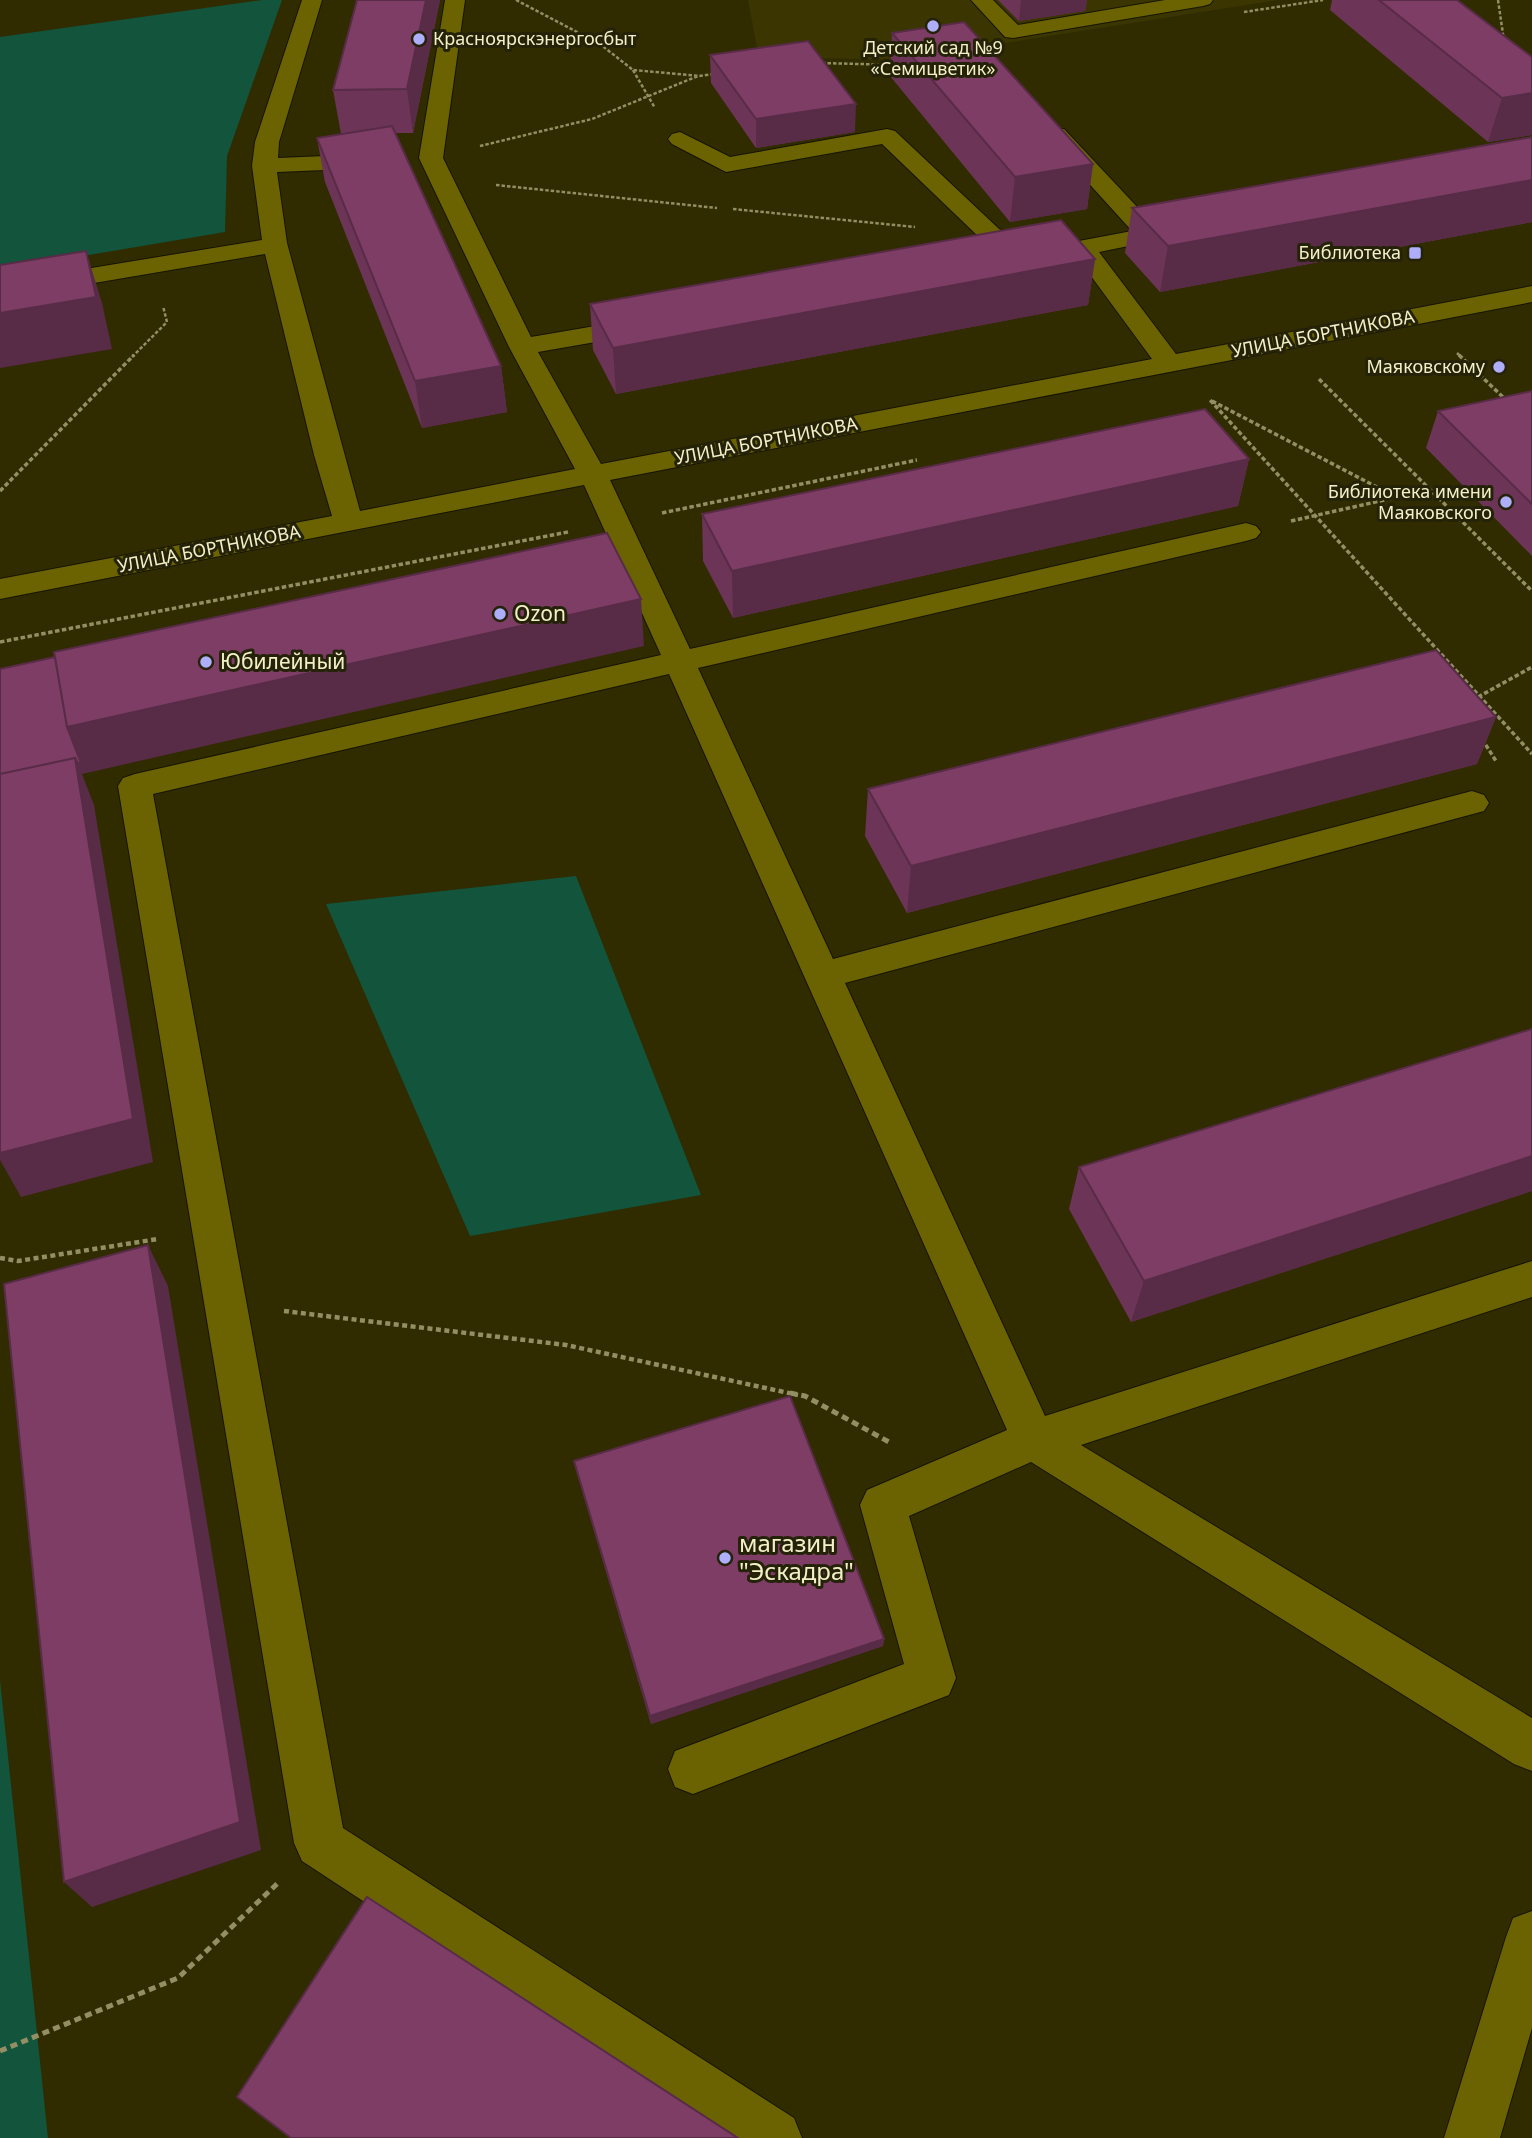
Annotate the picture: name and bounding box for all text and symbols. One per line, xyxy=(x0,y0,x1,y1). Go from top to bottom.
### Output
marker: Детский сад №9 «Семицветик» xyxy=(925,18,941,34)
place label: Красноярскэнергосбыт xyxy=(433,26,637,50)
marker: Красноярскэнергосбыт xyxy=(411,31,427,47)
place label: Детский сад №9 «Семицветик» xyxy=(863,35,1003,80)
place label: Библиотека xyxy=(1298,240,1401,264)
marker: Библиотека xyxy=(1407,245,1423,261)
street label: УЛИЦА БОРТНИКОВА xyxy=(1229,303,1417,362)
place label: Маяковскому xyxy=(1366,354,1486,378)
marker: Маяковскому xyxy=(1491,359,1507,375)
street label: УЛИЦА БОРТНИКОВА xyxy=(672,410,860,469)
place label: Библиотека имени Маяковского xyxy=(1328,479,1492,524)
marker: Библиотека имени Маяковского xyxy=(1498,494,1514,510)
street label: УЛИЦА БОРТНИКОВА xyxy=(115,518,303,577)
place label: Ozon xyxy=(514,599,566,627)
marker: Ozon xyxy=(492,606,508,622)
place label: Юбилейный xyxy=(220,647,345,675)
marker: Юбилейный xyxy=(198,654,214,670)
place label: магазин "Эскадра" xyxy=(739,1526,854,1587)
marker: магазин "Эскадра" xyxy=(717,1550,733,1566)

